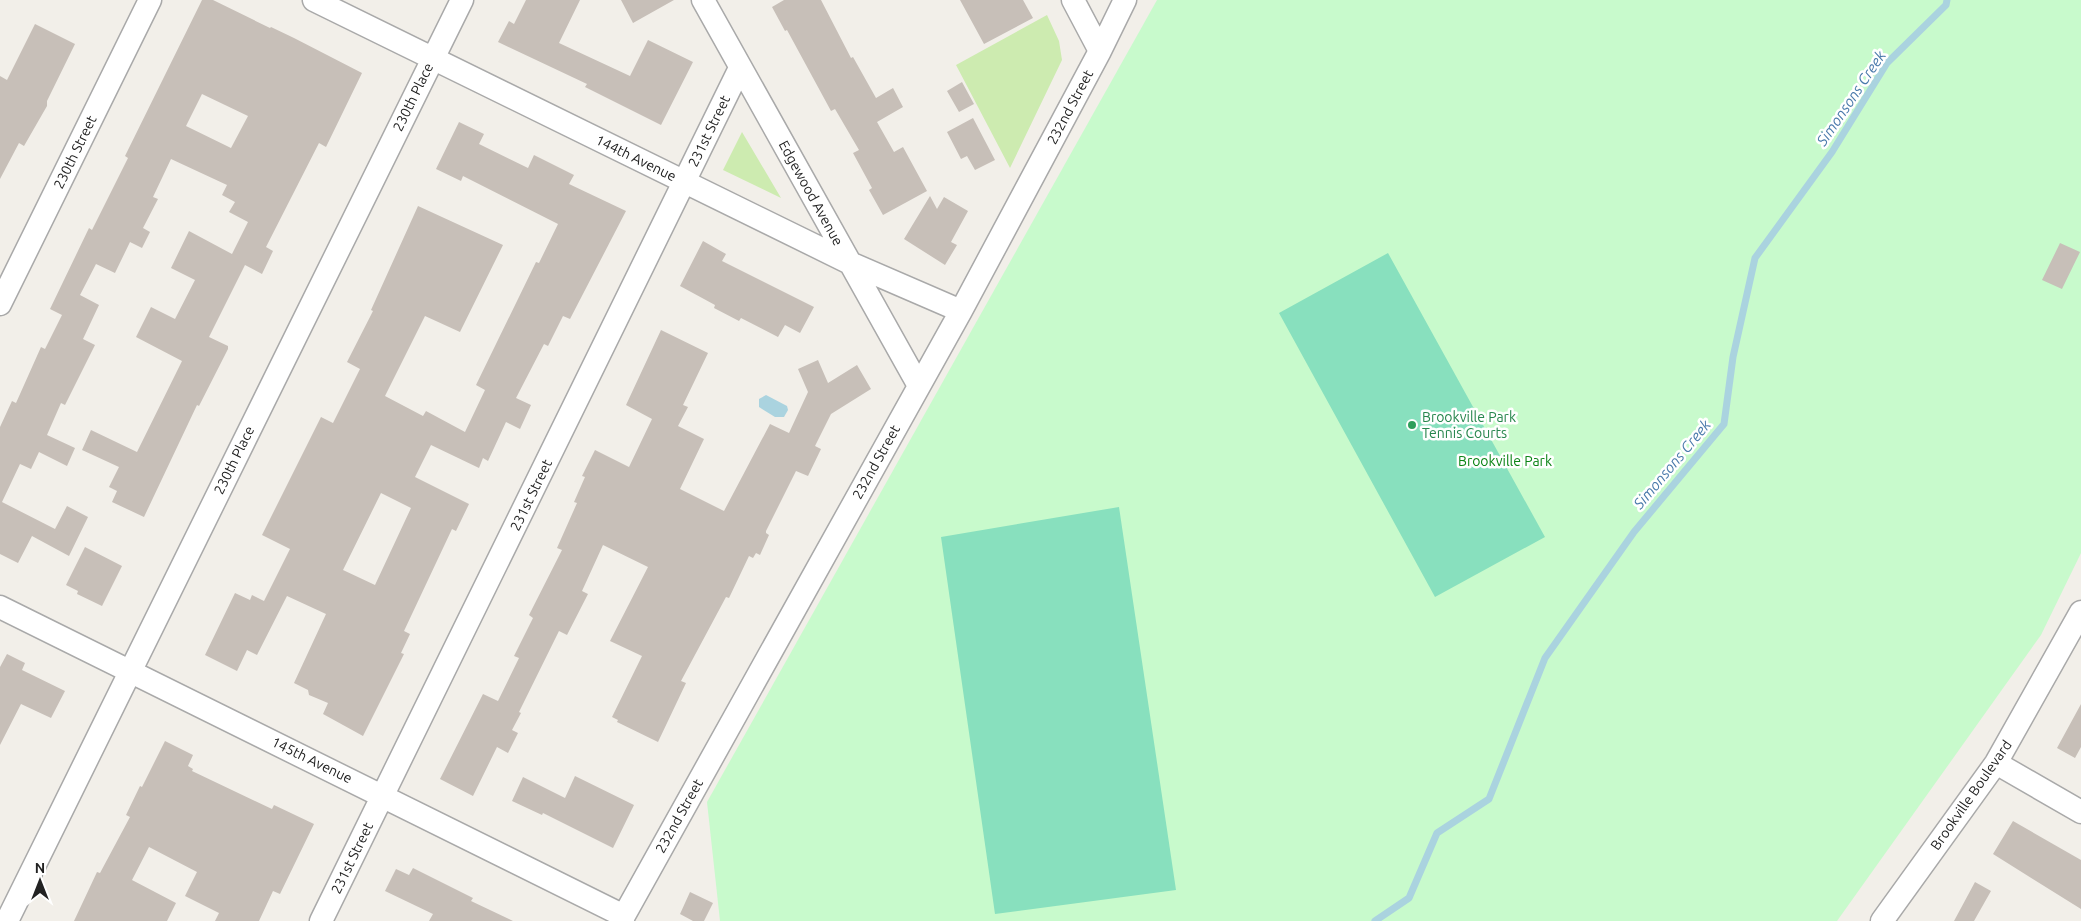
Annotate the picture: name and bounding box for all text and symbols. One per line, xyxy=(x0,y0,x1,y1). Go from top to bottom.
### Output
water label: Simonsons Creek xyxy=(1812,47,1889,150)
street label: 230th Place xyxy=(390,60,436,134)
street label: 232nd Street xyxy=(1044,67,1097,147)
street label: 231st Street xyxy=(685,92,733,169)
street label: 230th Street xyxy=(50,112,100,191)
street label: 144th Avenue xyxy=(593,132,679,184)
street label: Edgewood Avenue xyxy=(776,138,846,248)
place label: Brookville Park Tennis Courts xyxy=(1422,409,1516,441)
water label: Simonsons Creek xyxy=(1629,416,1714,513)
marker: Brookville Park Tennis Courts xyxy=(1406,419,1418,431)
street label: 232nd Street xyxy=(849,422,903,502)
street label: 230th Place xyxy=(211,423,257,497)
park label: Brookville Park xyxy=(1458,453,1552,469)
street label: 231st Street xyxy=(507,456,555,533)
street label: 145th Avenue xyxy=(269,734,355,786)
street label: Brookville Boulevard xyxy=(1927,737,2015,853)
street label: 232nd Street xyxy=(652,776,706,856)
street label: 231st Street xyxy=(328,819,376,896)
north arrow xyxy=(15,856,65,906)
text: N xyxy=(35,860,45,876)

